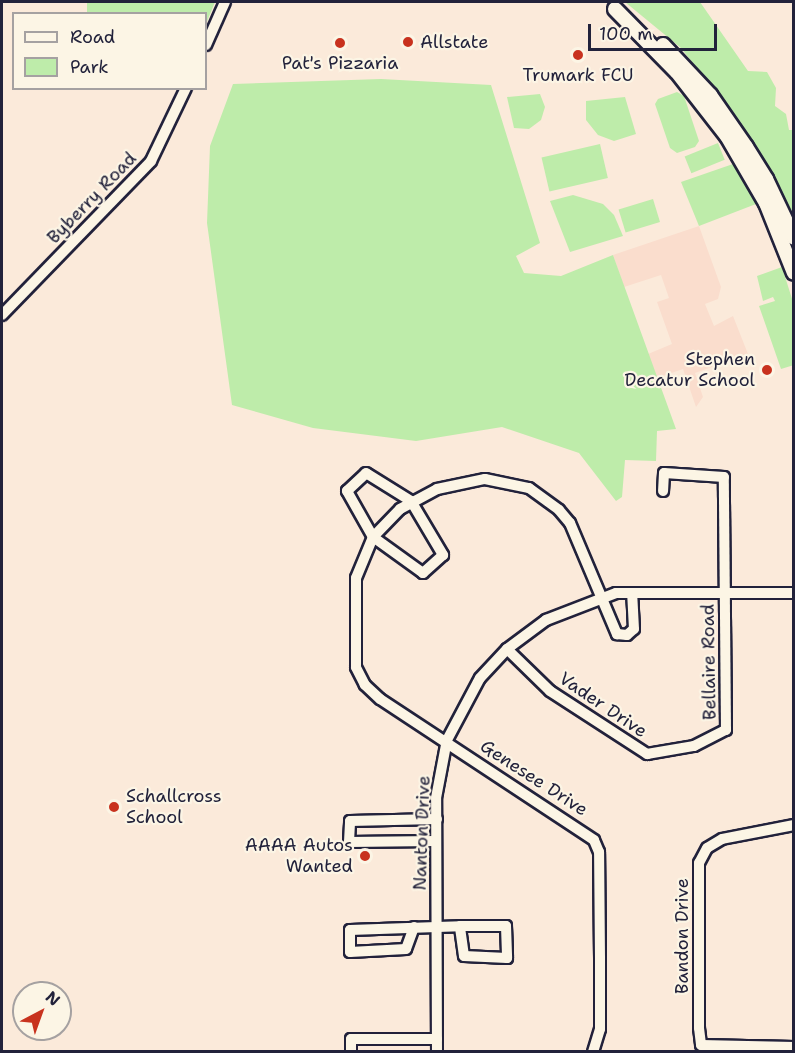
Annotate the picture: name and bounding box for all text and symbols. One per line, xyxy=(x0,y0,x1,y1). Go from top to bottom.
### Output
legend xyxy=(12,12,207,90)
scale bar xyxy=(591,12,720,50)
text: 100 m xyxy=(599,22,653,46)
text: Road xyxy=(70,25,115,49)
place label: Allstate xyxy=(420,31,488,53)
marker: Allstate xyxy=(401,35,415,49)
marker: Pat's Pizzaria xyxy=(333,36,347,50)
marker: Trumark FCU xyxy=(571,48,585,62)
place label: Pat's Pizzaria xyxy=(282,52,398,74)
text: Park xyxy=(70,55,109,79)
place label: Trumark FCU xyxy=(523,64,633,86)
street label: Byberry Road xyxy=(43,148,141,248)
place label: Stephen Decatur School xyxy=(625,349,755,392)
marker: Stephen Decatur School xyxy=(760,363,774,377)
street label: Bellaire Road xyxy=(697,604,721,720)
street label: Vader Drive xyxy=(555,668,651,742)
street label: Genesee Drive xyxy=(476,735,592,821)
street label: Nanton Drive xyxy=(409,775,435,891)
place label: Schallcross School xyxy=(126,786,222,828)
marker: Schallcross School xyxy=(107,800,121,814)
place label: AAAA Autos Wanted xyxy=(245,835,353,878)
marker: AAAA Autos Wanted xyxy=(358,849,372,863)
street label: Bandon Drive xyxy=(671,878,693,994)
north arrow xyxy=(12,981,72,1041)
text: N xyxy=(41,986,65,1011)

